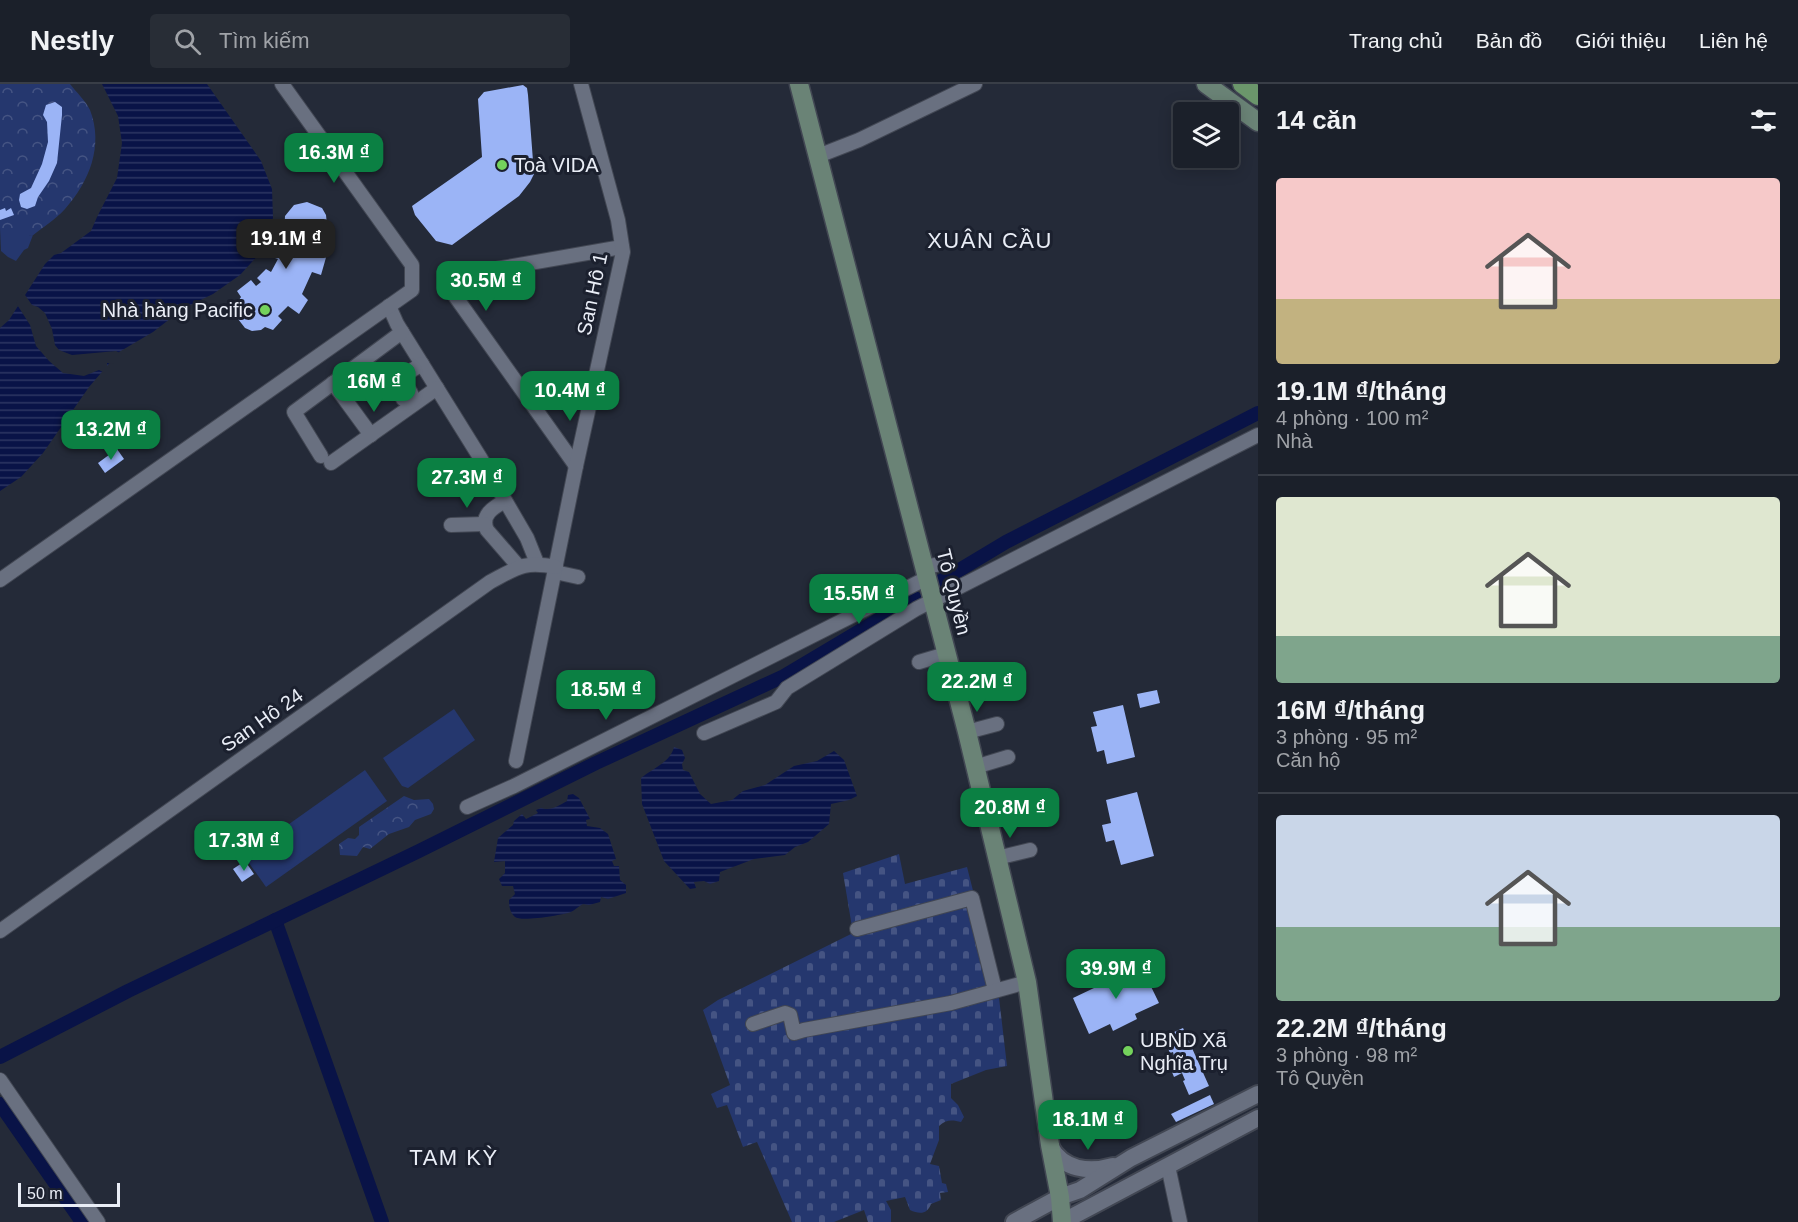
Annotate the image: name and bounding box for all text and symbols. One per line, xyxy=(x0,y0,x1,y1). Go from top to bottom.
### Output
search box xyxy=(150,14,570,68)
text: Nestly xyxy=(30,25,114,56)
icon: search xyxy=(171,25,204,58)
text: Tìm kiếm xyxy=(219,28,310,53)
text: Trang chủ xyxy=(1349,29,1443,52)
text: Bản đồ xyxy=(1476,29,1542,52)
text: Giới thiệu xyxy=(1575,29,1666,52)
text: Liên hệ xyxy=(1699,29,1768,52)
map controls xyxy=(1173,102,1239,168)
button: layers xyxy=(1173,102,1239,168)
icon: filters xyxy=(1747,104,1780,137)
text: 14 căn xyxy=(1276,105,1357,135)
pin: 16.3M ₫ xyxy=(279,133,389,184)
text: 16.3M ₫ xyxy=(298,141,370,163)
place label: Toà VIDA xyxy=(514,154,599,176)
marker: Toà VIDA xyxy=(495,158,509,172)
icon: home xyxy=(1474,217,1582,325)
pin: 19.1M ₫ xyxy=(231,219,341,270)
text: 19.1M ₫ xyxy=(250,227,322,249)
district label: XUÂN CẦU xyxy=(927,228,1053,253)
street label: San Hô 1 xyxy=(573,251,611,337)
pin: 30.5M ₫ xyxy=(431,261,541,312)
text: 30.5M ₫ xyxy=(450,269,522,291)
place label: Nhà hàng Pacific xyxy=(102,299,253,321)
marker: Nhà hàng Pacific xyxy=(258,303,272,317)
pin: 16M ₫ xyxy=(332,362,416,413)
text: 16M ₫ xyxy=(347,370,401,392)
pin: 10.4M ₫ xyxy=(515,371,625,422)
text: 19.1M ₫/tháng xyxy=(1276,376,1447,406)
text: 10.4M ₫ xyxy=(534,379,606,401)
text: 4 phòng · 100 m² xyxy=(1276,407,1428,429)
pin: 13.2M ₫ xyxy=(56,410,166,461)
text: 13.2M ₫ xyxy=(75,418,147,440)
text: Nhà xyxy=(1276,430,1313,452)
pin: 27.3M ₫ xyxy=(412,458,522,509)
text: 27.3M ₫ xyxy=(431,466,503,488)
icon: home xyxy=(1474,536,1582,644)
street label: Tô Quyền xyxy=(933,547,975,637)
pin: 15.5M ₫ xyxy=(804,574,914,625)
text: 15.5M ₫ xyxy=(823,582,895,604)
pin: 22.2M ₫ xyxy=(922,662,1032,713)
pin: 18.5M ₫ xyxy=(551,670,661,721)
text: 22.2M ₫ xyxy=(941,670,1013,692)
text: 18.5M ₫ xyxy=(570,678,642,700)
street label: San Hô 24 xyxy=(217,684,307,756)
text: 16M ₫/tháng xyxy=(1276,695,1425,725)
text: 3 phòng · 95 m² xyxy=(1276,726,1417,748)
text: Căn hộ xyxy=(1276,749,1341,771)
pin: 20.8M ₫ xyxy=(955,788,1065,839)
text: 20.8M ₫ xyxy=(974,796,1046,818)
pin: 17.3M ₫ xyxy=(189,821,299,872)
text: 17.3M ₫ xyxy=(208,829,280,851)
icon: home xyxy=(1474,854,1582,962)
pin: 39.9M ₫ xyxy=(1061,949,1171,1000)
text: 39.9M ₫ xyxy=(1080,957,1152,979)
text: 22.2M ₫/tháng xyxy=(1276,1013,1447,1043)
place label: UBND Xã Nghĩa Trụ xyxy=(1140,1029,1228,1074)
marker: UBND Xã Nghĩa Trụ xyxy=(1121,1044,1135,1058)
text: 3 phòng · 98 m² xyxy=(1276,1044,1417,1066)
text: Tô Quyền xyxy=(1276,1067,1364,1089)
pin: 18.1M ₫ xyxy=(1033,1100,1143,1151)
text: 18.1M ₫ xyxy=(1052,1108,1124,1130)
district label: TAM KỲ xyxy=(409,1145,499,1170)
scale bar xyxy=(18,1180,120,1208)
text: 50 m xyxy=(27,1185,63,1202)

